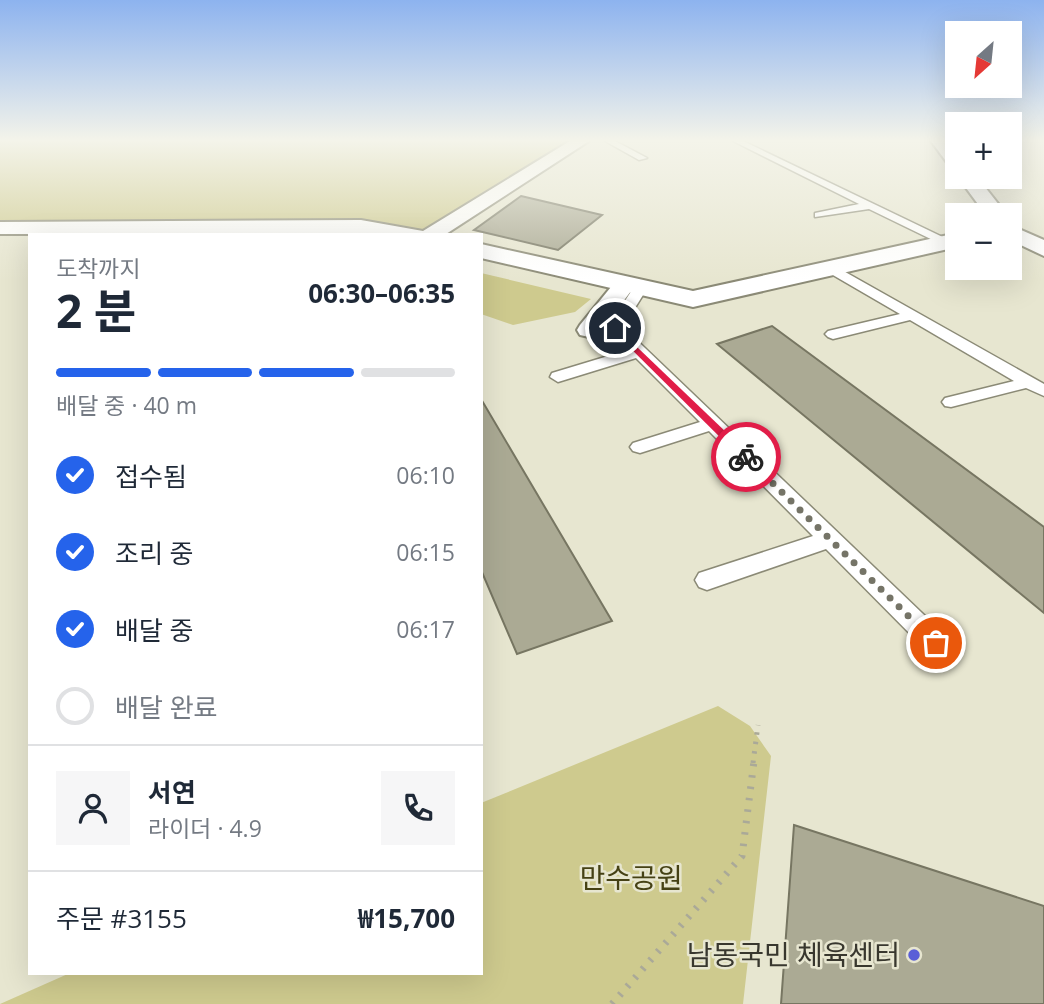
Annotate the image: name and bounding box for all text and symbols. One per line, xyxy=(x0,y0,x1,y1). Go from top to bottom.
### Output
north arrow xyxy=(945,21,1022,98)
map controls xyxy=(945,21,1022,280)
button: + xyxy=(945,112,1022,189)
button: − xyxy=(945,203,1022,280)
text: 도착까지 xyxy=(56,252,141,284)
text: 06:30–06:35 xyxy=(308,275,455,311)
text: 2 분 xyxy=(56,279,137,341)
pin xyxy=(585,298,645,358)
icon: home xyxy=(596,309,634,347)
text: 배달 중 · 40 m xyxy=(56,389,197,421)
courier xyxy=(711,422,781,492)
icon: bike xyxy=(727,438,765,476)
icon: check xyxy=(56,456,94,494)
text: 접수됨 xyxy=(115,458,187,494)
text: 06:10 xyxy=(396,459,455,491)
icon: check xyxy=(56,533,94,571)
text: 조리 중 xyxy=(115,535,194,571)
text: 06:15 xyxy=(396,536,455,568)
icon: check xyxy=(56,610,94,648)
text: 배달 중 xyxy=(115,612,194,648)
text: 06:17 xyxy=(396,613,455,645)
pin xyxy=(906,613,966,673)
icon: bag xyxy=(917,624,955,662)
text: 배달 완료 xyxy=(115,689,217,725)
button: person xyxy=(56,771,130,845)
button: phone xyxy=(381,771,455,845)
text: 서연 xyxy=(148,774,196,810)
text: 라이더 · 4.9 xyxy=(148,812,262,844)
park label: 만수공원 xyxy=(579,858,683,896)
text: 주문 #3155 xyxy=(56,900,187,936)
text: ₩15,700 xyxy=(358,900,455,936)
place label: 남동국민 체육센터 xyxy=(687,935,900,973)
marker: 남동국민 체육센터 xyxy=(906,947,922,963)

